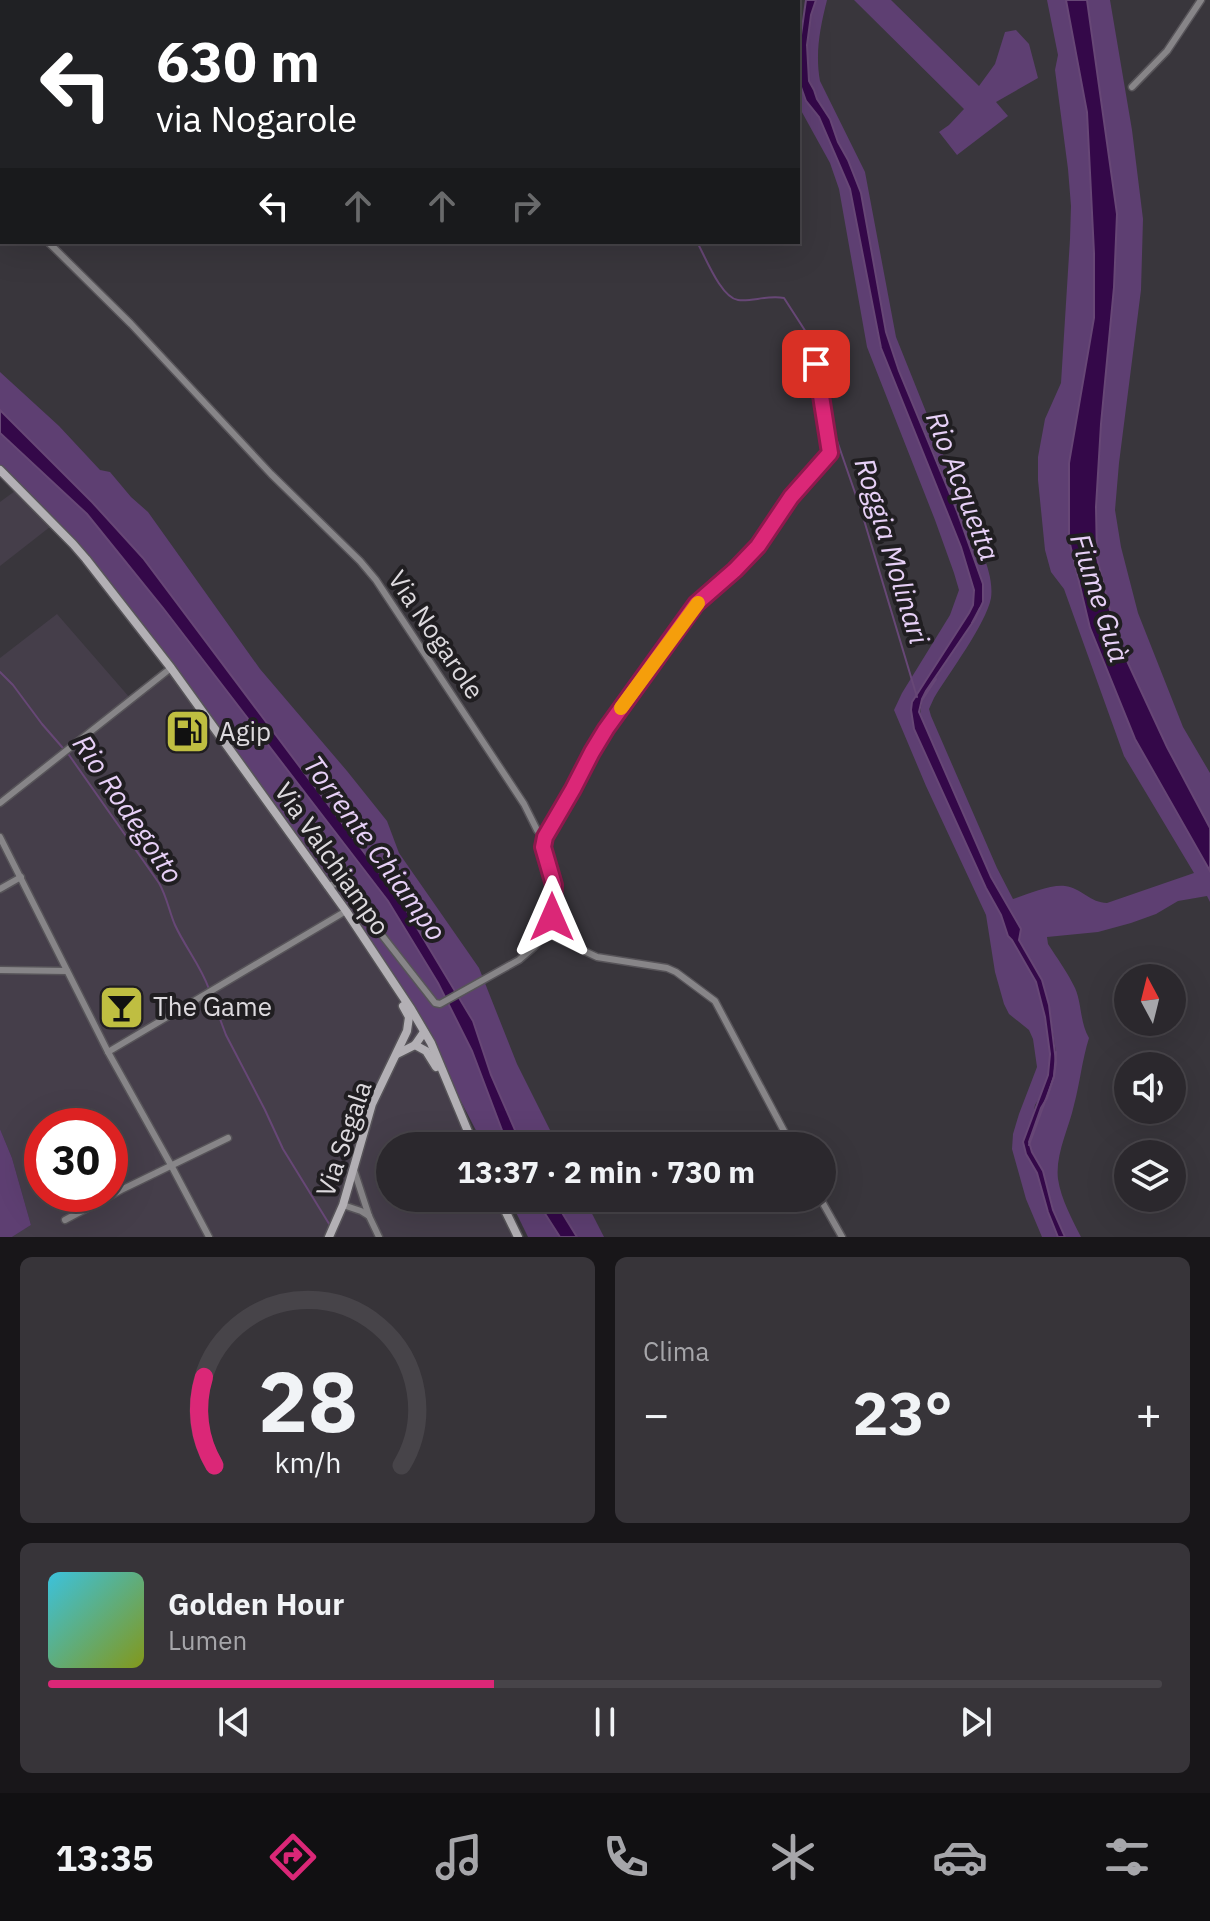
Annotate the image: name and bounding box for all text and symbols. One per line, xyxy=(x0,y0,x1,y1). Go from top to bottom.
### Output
text: 630 m xyxy=(156,25,320,97)
icon: left xyxy=(24,32,128,136)
text: via Nogarole xyxy=(156,95,357,142)
icon: left xyxy=(252,184,296,228)
icon: ahead xyxy=(336,184,380,228)
icon: ahead xyxy=(420,184,464,228)
icon: right xyxy=(504,184,548,228)
pin xyxy=(782,330,850,398)
icon: arrive xyxy=(794,342,838,386)
water label: Rio Acquetta xyxy=(918,406,1009,566)
water label: Roggia Molinari xyxy=(847,453,939,649)
water label: Fiume Guà xyxy=(1062,529,1139,667)
street label: Via Nogarole xyxy=(381,564,492,705)
fuel station icon: Agip xyxy=(164,708,212,756)
place label: Agip xyxy=(219,714,271,748)
water label: Rio Rodegotto xyxy=(65,727,192,890)
water label: Torrente Chiampo xyxy=(296,747,455,948)
street label: Via Valchiampo xyxy=(268,775,398,941)
position arrow xyxy=(510,875,594,959)
north arrow xyxy=(1114,964,1186,1036)
map controls xyxy=(1114,964,1186,1212)
bar icon: The Game xyxy=(98,983,146,1031)
place label: The Game xyxy=(153,989,272,1023)
button: sound xyxy=(1114,1052,1186,1124)
street label: Via Segala xyxy=(307,1076,379,1201)
speed limit sign: 30 xyxy=(24,1108,128,1212)
button: layers xyxy=(1114,1140,1186,1212)
text: 13:37 · 2 min · 730 m xyxy=(457,1152,755,1191)
text: Clima xyxy=(643,1334,709,1368)
text: 28 xyxy=(258,1347,357,1455)
text: 23° xyxy=(852,1373,953,1452)
text: − xyxy=(643,1385,669,1442)
text: + xyxy=(1136,1385,1162,1442)
text: km/h xyxy=(274,1444,341,1481)
text: Golden Hour xyxy=(168,1584,344,1623)
text: Lumen xyxy=(168,1623,247,1657)
icon: previous xyxy=(212,1700,256,1744)
icon: pause xyxy=(583,1700,627,1744)
icon: next xyxy=(954,1700,998,1744)
icon: directions xyxy=(265,1829,321,1885)
icon: music xyxy=(431,1829,487,1885)
icon: phone xyxy=(598,1829,654,1885)
icon: climate xyxy=(765,1829,821,1885)
icon: car xyxy=(932,1829,988,1885)
icon: filters xyxy=(1099,1829,1155,1885)
text: 13:35 xyxy=(55,1834,154,1881)

